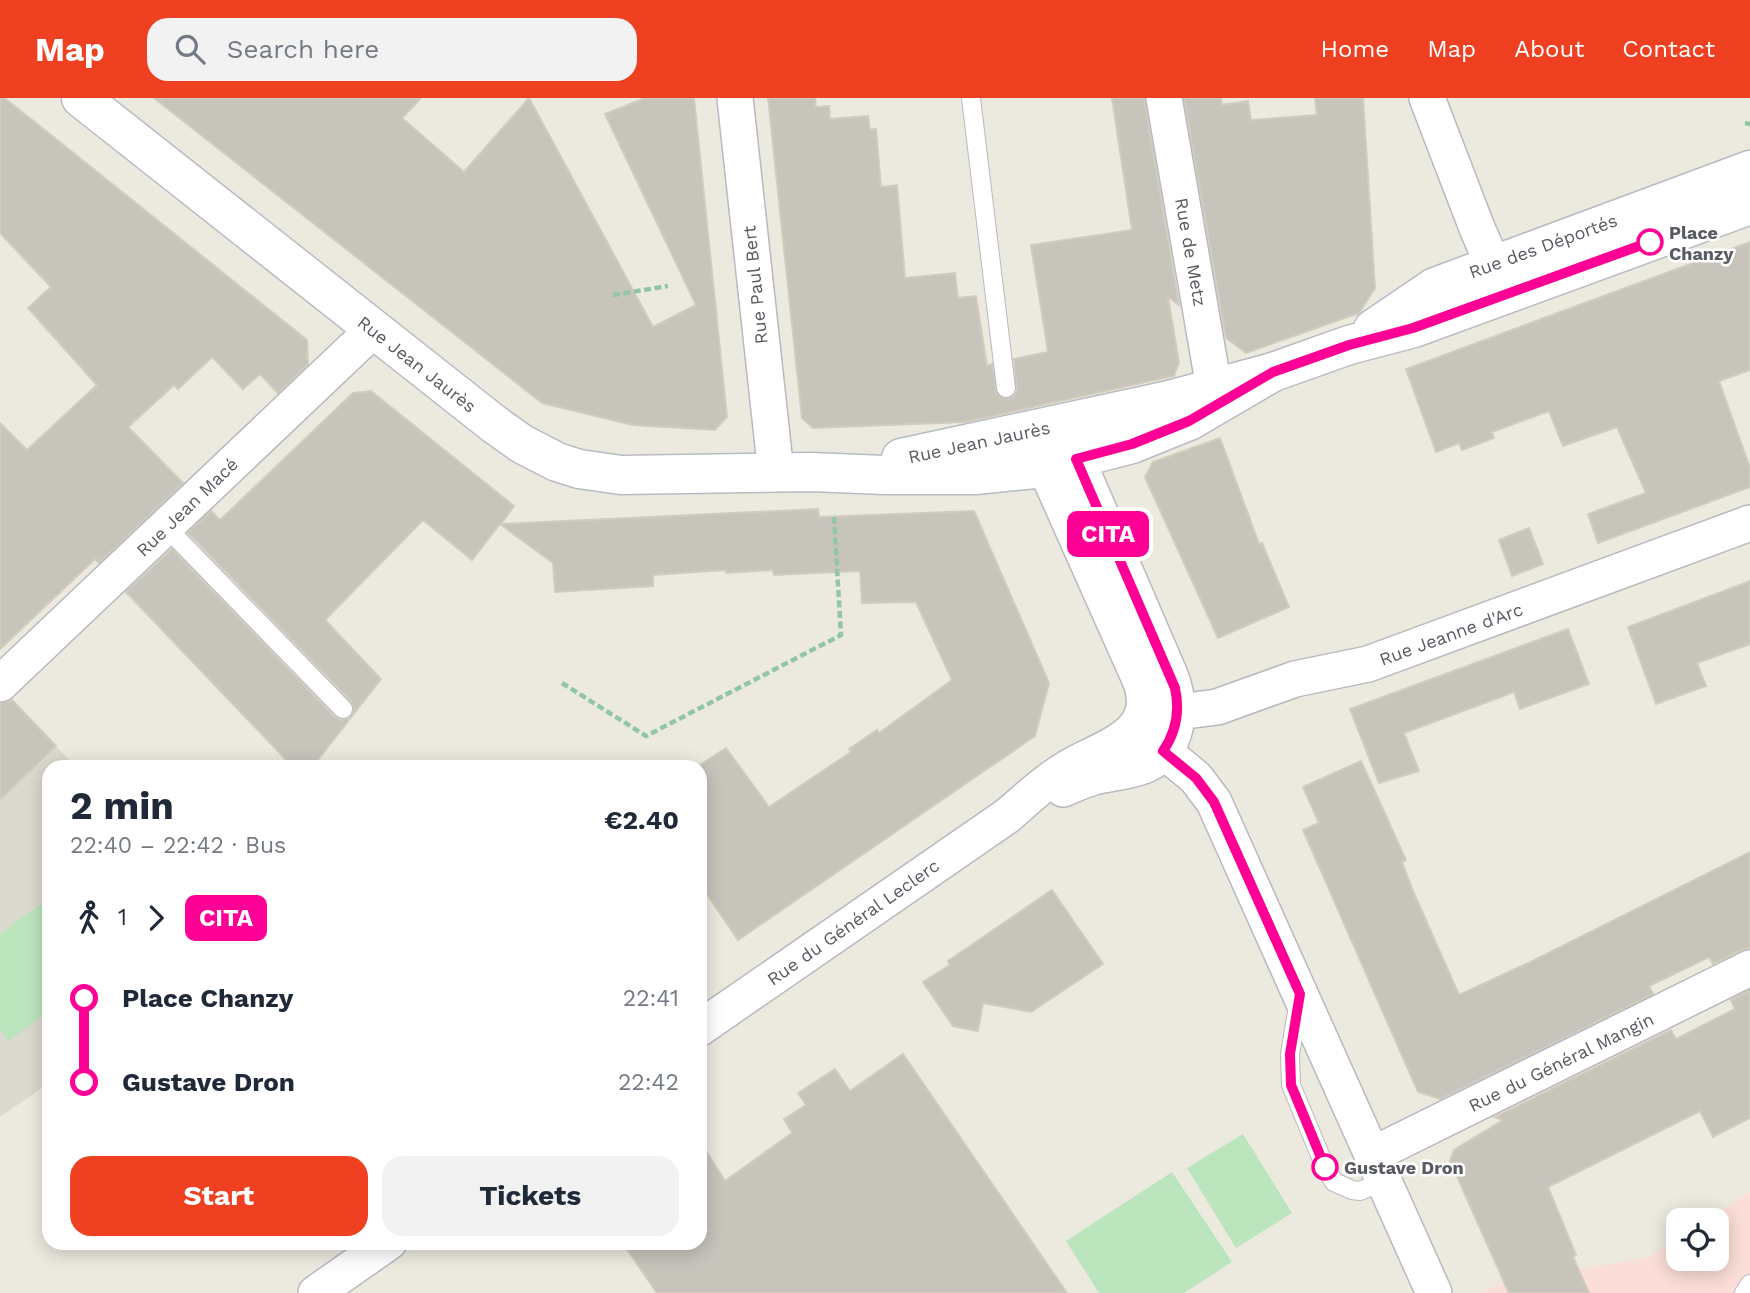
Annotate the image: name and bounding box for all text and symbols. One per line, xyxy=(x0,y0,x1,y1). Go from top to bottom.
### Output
search box xyxy=(147,18,637,81)
text: Map xyxy=(35,30,105,69)
icon: search xyxy=(171,30,209,68)
text: Search here xyxy=(227,34,379,64)
text: Home xyxy=(1321,35,1389,63)
text: Map xyxy=(1427,35,1476,63)
text: About xyxy=(1514,35,1584,63)
text: Contact xyxy=(1622,35,1715,63)
street label: Rue de Metz xyxy=(1171,196,1211,308)
street label: Rue des Déportés xyxy=(1466,209,1620,283)
place label: Place Chanzy xyxy=(1669,222,1734,264)
street label: Rue Paul Bert xyxy=(738,224,772,345)
marker: Place Chanzy xyxy=(1637,229,1663,255)
street label: Rue Jean Jaurès xyxy=(354,311,480,417)
street label: Rue Jean Jaurès xyxy=(906,417,1052,467)
street label: Rue Jean Macé xyxy=(132,453,242,561)
line badge: CITA xyxy=(1059,511,1157,557)
text: CITA xyxy=(1081,520,1135,548)
street label: Rue Jeanne d'Arc xyxy=(1376,598,1526,670)
text: 2 min xyxy=(70,784,174,828)
text: €2.40 xyxy=(604,805,679,835)
text: 22:40 – 22:42 · Bus xyxy=(70,832,286,859)
street label: Rue du Général Leclerc xyxy=(763,855,943,989)
icon: walk xyxy=(70,899,108,937)
icon: forward xyxy=(137,899,175,937)
text: 1 xyxy=(118,904,127,931)
text: CITA xyxy=(199,904,253,932)
text: Place Chanzy xyxy=(122,983,293,1013)
text: 22:41 xyxy=(623,985,679,1012)
street label: Rue du Général Mangin xyxy=(1465,1008,1657,1116)
text: Gustave Dron xyxy=(122,1067,295,1097)
text: 22:42 xyxy=(618,1069,679,1096)
marker: Gustave Dron xyxy=(1312,1154,1338,1180)
button: Start xyxy=(70,1156,368,1236)
button: Tickets xyxy=(382,1156,679,1236)
place label: Gustave Dron xyxy=(1344,1157,1464,1178)
map controls xyxy=(1666,1208,1729,1271)
button: locate xyxy=(1666,1208,1729,1271)

